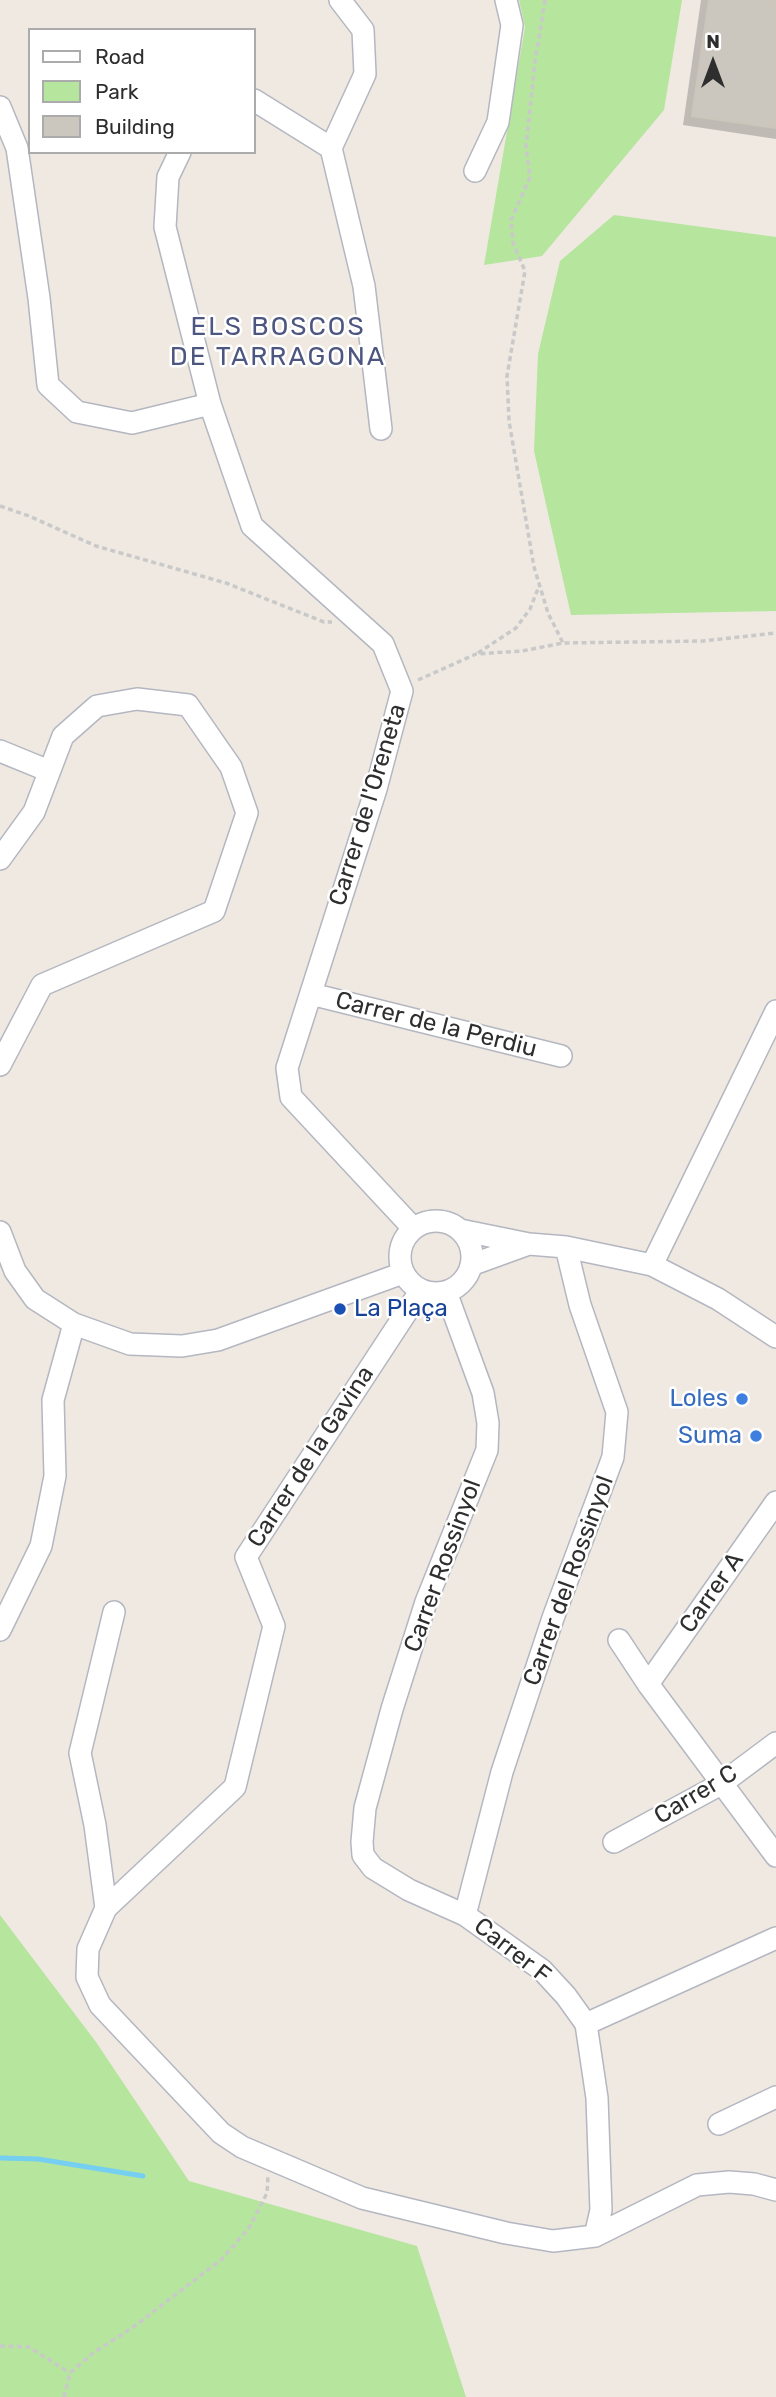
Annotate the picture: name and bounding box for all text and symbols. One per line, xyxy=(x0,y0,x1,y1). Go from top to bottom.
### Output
legend xyxy=(28,28,256,154)
north arrow xyxy=(678,28,748,98)
text: N xyxy=(706,30,720,53)
text: Road xyxy=(95,44,145,69)
text: Park xyxy=(95,79,139,104)
text: Building xyxy=(95,114,175,139)
district label: ELS BOSCOS DE TARRAGONA xyxy=(171,311,385,372)
street label: Carrer de l'Oreneta xyxy=(324,701,412,909)
street label: Carrer de la Perdiu xyxy=(332,986,540,1064)
place label: La Plaça xyxy=(354,1295,448,1323)
marker: La Plaça xyxy=(332,1301,348,1317)
street label: Carrer de la Gavina xyxy=(242,1361,380,1553)
place label: Loles xyxy=(669,1385,728,1413)
marker: Loles xyxy=(734,1391,750,1407)
place label: Suma xyxy=(678,1422,742,1450)
marker: Suma xyxy=(748,1428,764,1444)
street label: Carrer del Rossinyol xyxy=(518,1472,620,1690)
street label: Carrer Rossinyol xyxy=(398,1476,488,1656)
street label: Carrer A xyxy=(674,1547,750,1639)
street label: Carrer C xyxy=(649,1759,743,1831)
street label: Carrer F xyxy=(468,1912,556,1990)

